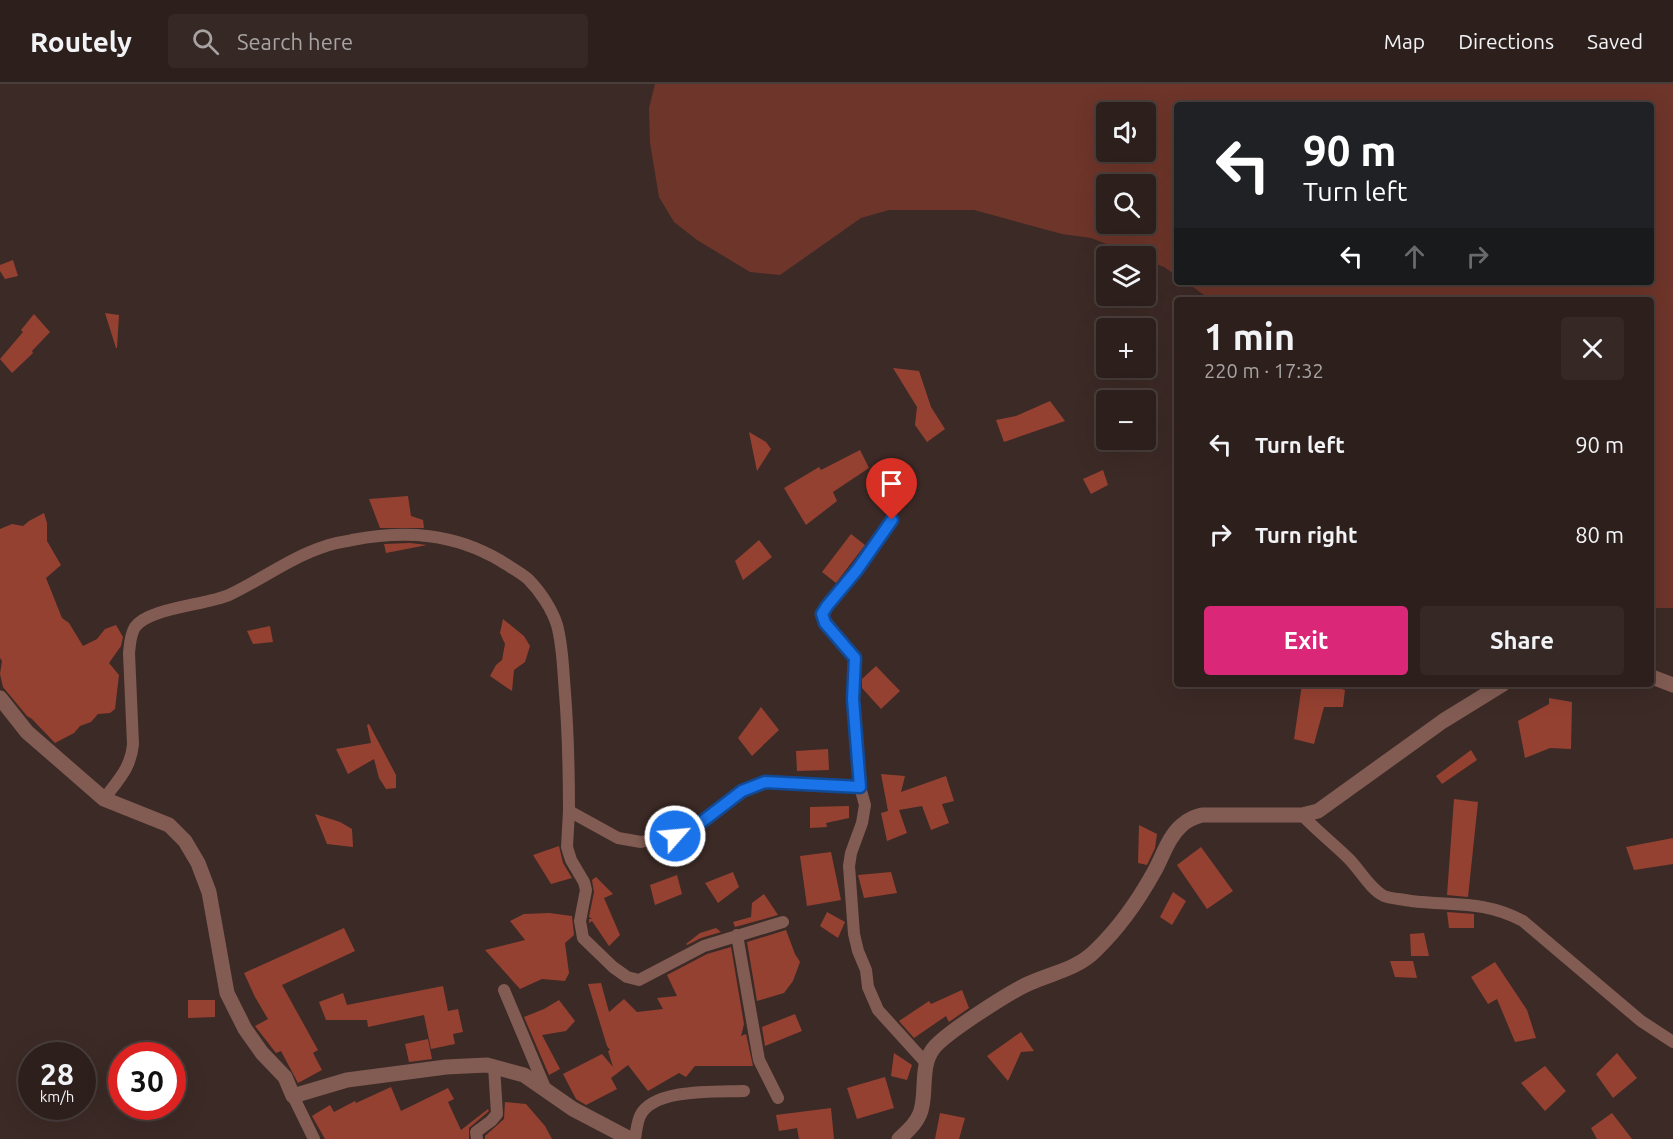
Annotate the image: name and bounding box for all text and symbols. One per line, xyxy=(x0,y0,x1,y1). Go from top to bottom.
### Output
search box xyxy=(168,14,588,68)
icon: search xyxy=(189,25,222,58)
text: Routely xyxy=(30,26,132,57)
text: Search here xyxy=(237,29,353,54)
text: Map xyxy=(1384,29,1425,53)
text: Directions xyxy=(1458,29,1554,53)
text: Saved xyxy=(1587,29,1643,53)
map controls xyxy=(1096,102,1156,450)
button: sound xyxy=(1096,102,1156,162)
icon: left xyxy=(1204,126,1282,204)
text: 90 m xyxy=(1303,127,1397,174)
button: search xyxy=(1096,174,1156,234)
text: Turn left xyxy=(1303,176,1407,206)
icon: left xyxy=(1335,240,1368,273)
icon: ahead xyxy=(1398,240,1431,273)
icon: right xyxy=(1461,240,1494,273)
button: layers xyxy=(1096,246,1156,306)
text: 1 min xyxy=(1204,316,1295,357)
button: close xyxy=(1561,317,1624,380)
button: + xyxy=(1096,318,1156,378)
text: 220 m · 17:32 xyxy=(1204,359,1324,382)
button: − xyxy=(1096,390,1156,450)
icon: left xyxy=(1204,428,1237,461)
text: Turn left xyxy=(1255,432,1345,457)
text: 90 m xyxy=(1575,432,1624,457)
pin xyxy=(866,458,917,520)
icon: arrive xyxy=(875,467,908,500)
icon: right xyxy=(1204,518,1237,551)
text: Turn right xyxy=(1255,522,1357,547)
text: 80 m xyxy=(1575,522,1624,547)
button: Exit xyxy=(1204,606,1408,675)
button: Share xyxy=(1420,606,1624,675)
position arrow xyxy=(643,804,707,868)
speed limit sign: 30 xyxy=(108,1042,186,1120)
text: 28 xyxy=(40,1057,74,1091)
text: km/h xyxy=(40,1088,74,1105)

